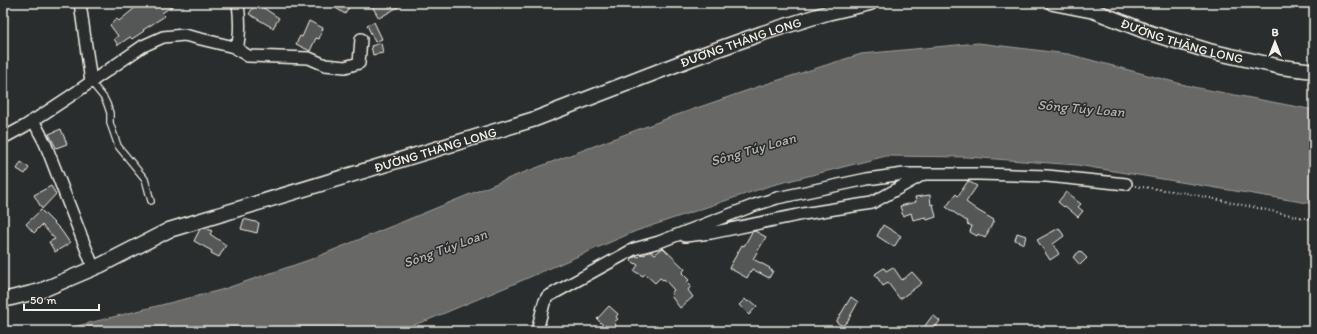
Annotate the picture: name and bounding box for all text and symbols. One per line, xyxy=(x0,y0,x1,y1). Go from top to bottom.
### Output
street label: ĐƯỜNG THĂNG LONG xyxy=(678,14,803,70)
street label: ĐƯỜNG THĂNG LONG xyxy=(1119,15,1245,66)
north arrow xyxy=(1255,22,1295,62)
text: B xyxy=(1271,26,1279,39)
water label: Sông Túy Loan xyxy=(1037,96,1125,121)
street label: ĐƯỜNG THĂNG LONG xyxy=(372,124,498,175)
water label: Sông Túy Loan xyxy=(709,129,798,170)
water label: Sông Túy Loan xyxy=(401,225,489,271)
scale bar xyxy=(24,286,99,312)
text: 50 m xyxy=(30,293,56,307)

